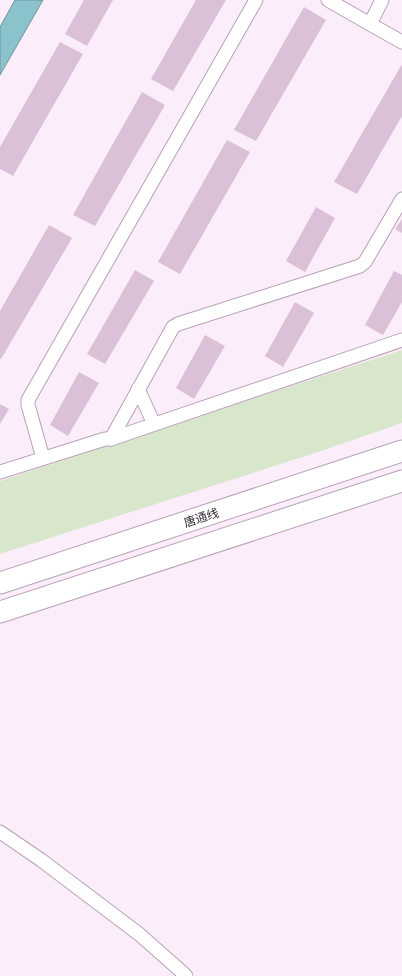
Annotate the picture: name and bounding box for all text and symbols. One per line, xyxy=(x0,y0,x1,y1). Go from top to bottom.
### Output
street label: 唐通线 xyxy=(182,505,220,529)

